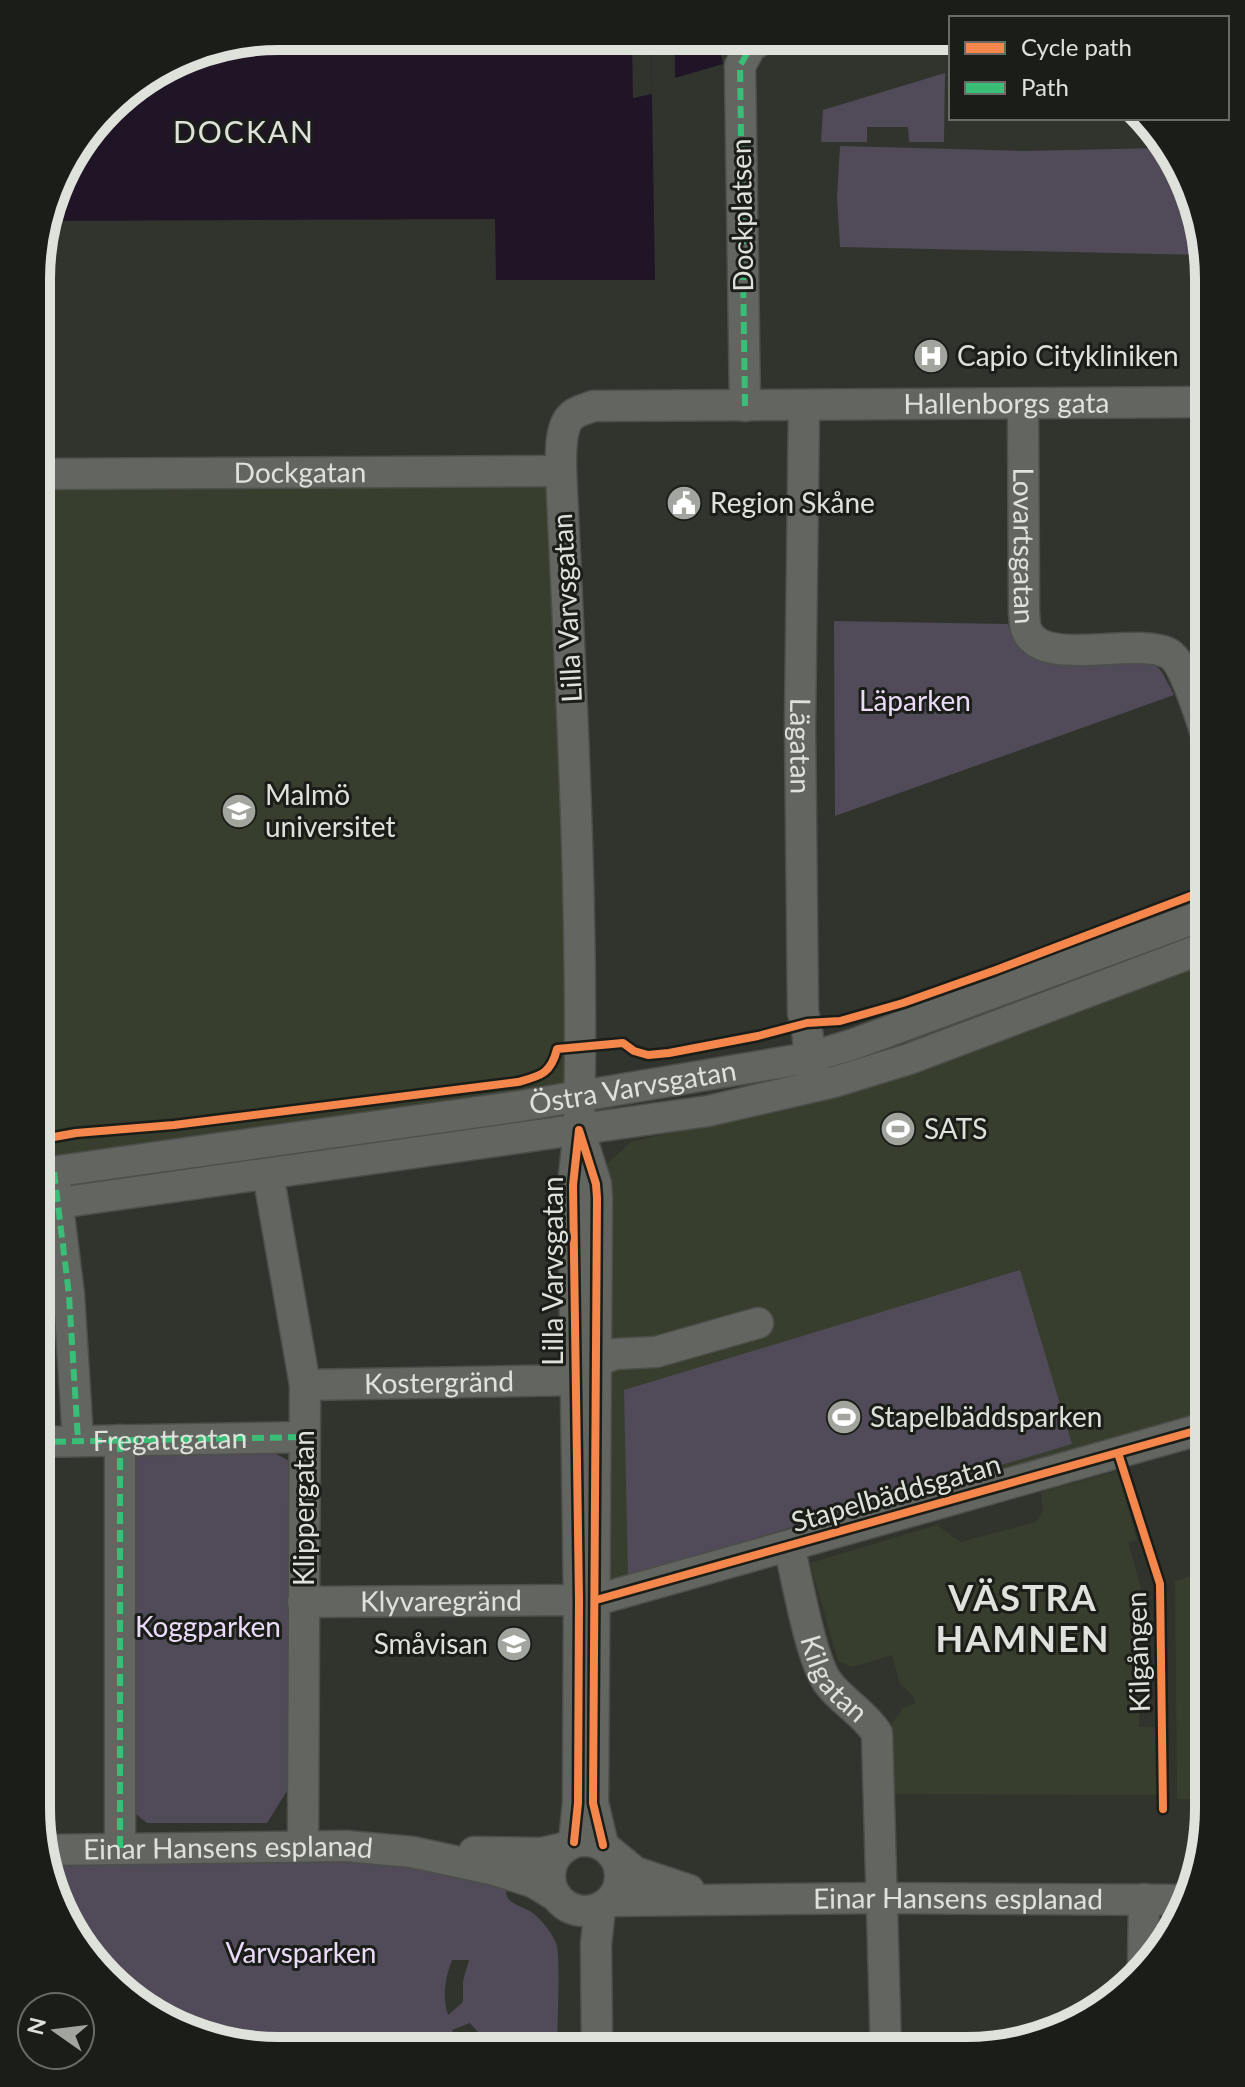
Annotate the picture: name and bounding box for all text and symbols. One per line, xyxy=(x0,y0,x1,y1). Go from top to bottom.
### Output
legend xyxy=(949,16,1229,120)
text: Cycle path xyxy=(1021,32,1132,61)
text: Path xyxy=(1021,72,1069,101)
district label: DOCKAN xyxy=(173,113,315,149)
street label: Dockplatsen xyxy=(723,138,759,292)
hospital icon: Capio Citykliniken xyxy=(912,337,950,375)
place label: Capio Citykliniken xyxy=(957,338,1179,372)
street label: Hallenborgs gata xyxy=(903,385,1110,420)
street label: Dockgatan xyxy=(234,454,366,489)
street label: Lovartsgatan xyxy=(1007,467,1043,625)
public building icon: Region Skåne xyxy=(665,484,703,522)
place label: Region Skåne xyxy=(710,485,875,519)
street label: Lilla Varvsgatan xyxy=(544,513,588,704)
park label: Läparken xyxy=(859,683,971,717)
street label: Lägatan xyxy=(784,698,819,794)
place label: Malmö universitet xyxy=(265,777,395,843)
school or university icon: Malmö universitet xyxy=(220,792,258,830)
street label: Östra Varvsgatan xyxy=(526,1052,739,1120)
sports icon: SATS xyxy=(879,1110,917,1148)
place label: SATS xyxy=(924,1111,987,1145)
street label: Lilla Varvsgatan xyxy=(535,1176,569,1366)
street label: Kostergränd xyxy=(364,1363,514,1400)
sports icon: Stapelbäddsparken xyxy=(825,1398,863,1436)
place label: Stapelbäddsparken xyxy=(870,1399,1102,1433)
street label: Fregattgatan xyxy=(92,1420,247,1457)
street label: Klippergatan xyxy=(286,1430,320,1586)
street label: Stapelbäddsgatan xyxy=(787,1446,1004,1538)
district label: VÄSTRA HAMNEN xyxy=(936,1575,1110,1660)
street label: Klyvaregränd xyxy=(360,1582,522,1618)
street label: Kilgången xyxy=(1118,1591,1156,1713)
park label: Koggparken xyxy=(135,1609,281,1643)
school or university icon: Småvisan xyxy=(495,1625,533,1663)
place label: Småvisan xyxy=(374,1626,488,1660)
street label: Kilgatan xyxy=(794,1631,875,1728)
street label: Einar Hansens esplanad xyxy=(83,1828,374,1865)
street label: Einar Hansens esplanad xyxy=(813,1880,1103,1915)
park label: Varvsparken xyxy=(226,1935,376,1969)
north arrow xyxy=(16,1991,96,2071)
text: N xyxy=(21,2015,51,2038)

